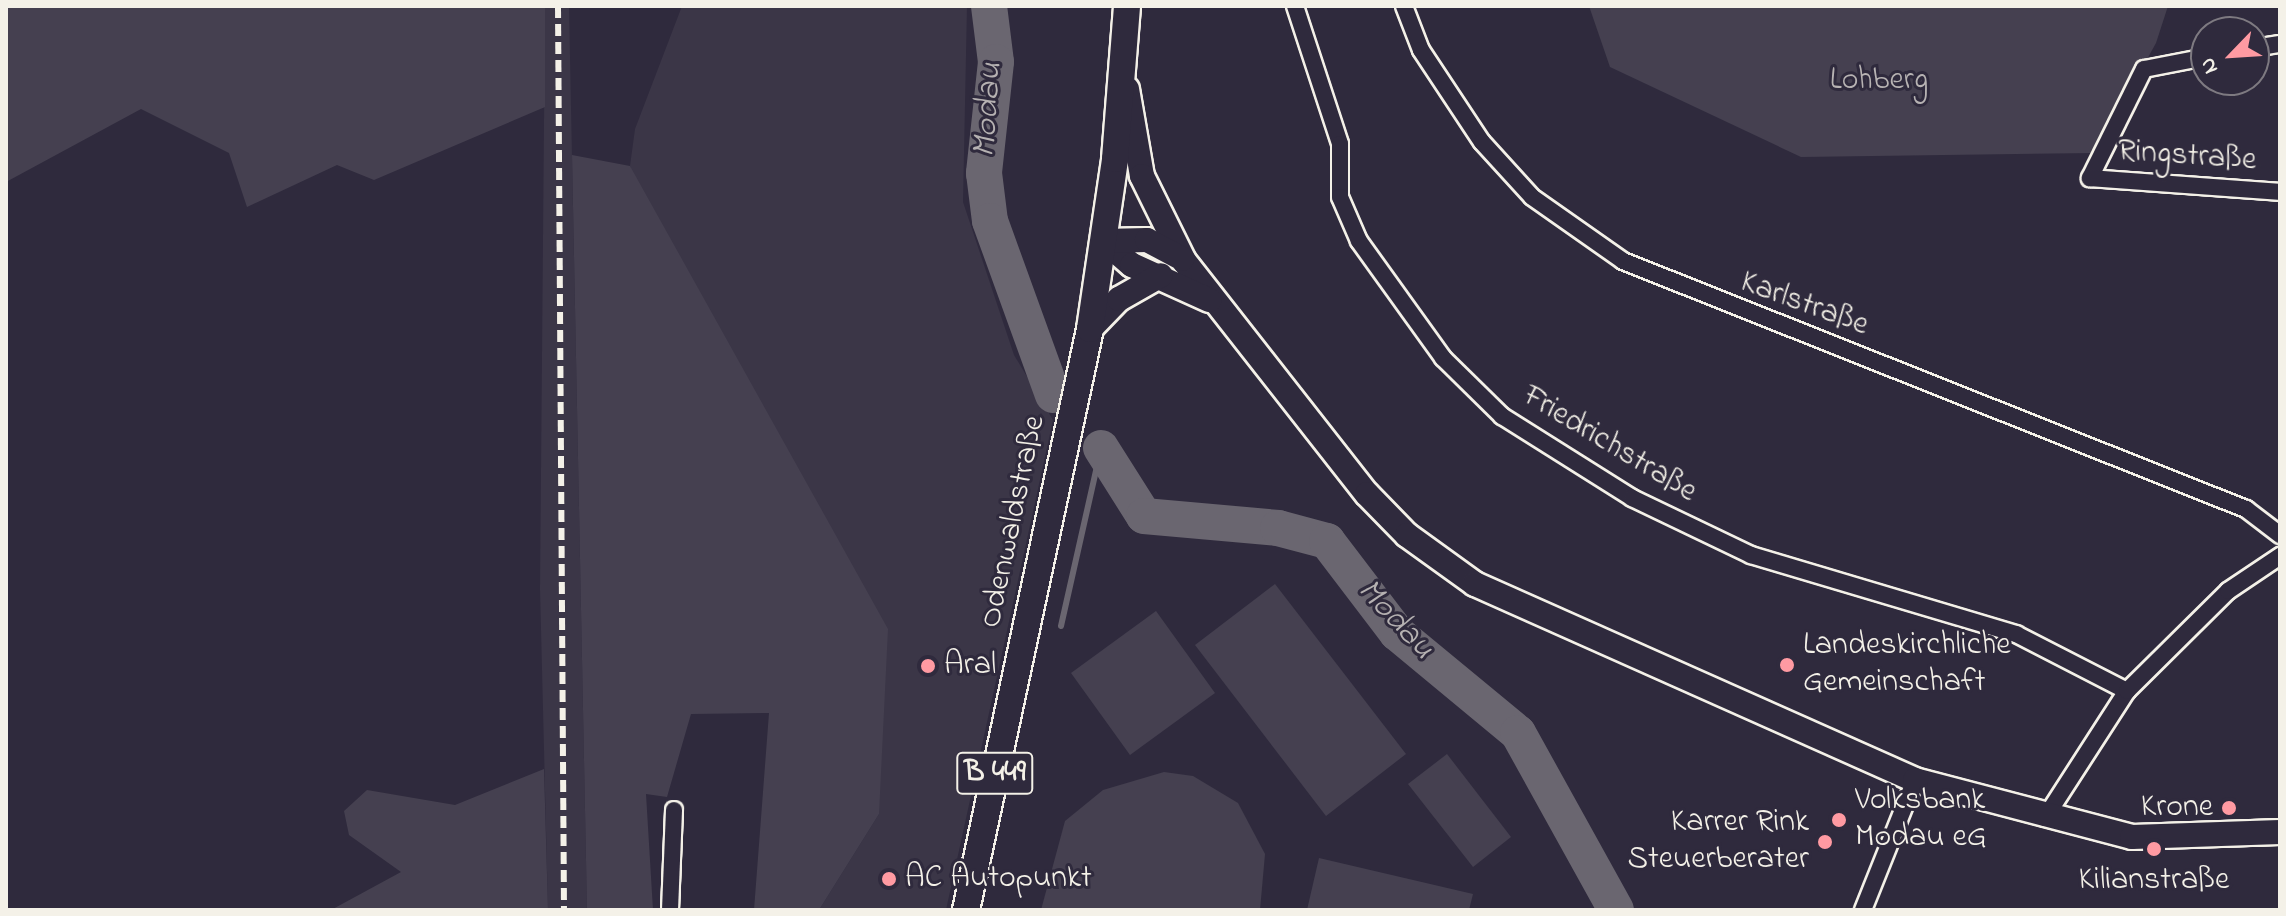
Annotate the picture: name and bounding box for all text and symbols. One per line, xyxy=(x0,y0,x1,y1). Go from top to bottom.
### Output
north arrow xyxy=(2190,16,2270,96)
text: N xyxy=(2192,52,2228,79)
water label: Modau xyxy=(965,61,1013,159)
park label: Lohberg xyxy=(1830,62,1928,100)
street label: Ringstraße xyxy=(2116,133,2258,181)
street label: Karlstraße xyxy=(1735,264,1873,346)
street label: Friedrichstraße xyxy=(1515,378,1703,512)
street label: Odenwaldstraße xyxy=(973,412,1055,632)
water label: Modau xyxy=(1348,571,1442,669)
place label: Landeskirchliche Gemeinschaft xyxy=(1803,628,2010,703)
place label: Aral xyxy=(944,647,996,685)
marker: Landeskirchliche Gemeinschaft xyxy=(1778,656,1796,674)
marker: Aral xyxy=(919,657,937,675)
road number: B 449 xyxy=(955,747,1035,799)
place label: Volksbank Modau eG xyxy=(1855,783,1987,858)
place label: Krone xyxy=(2141,789,2213,827)
marker: Krone xyxy=(2220,799,2238,817)
place label: Karrer Rink Steuerberater xyxy=(1627,805,1809,880)
marker: Volksbank Modau eG xyxy=(1830,811,1848,829)
marker: Karrer Rink Steuerberater xyxy=(1816,833,1834,851)
marker: Kilianstraße xyxy=(2145,840,2163,858)
place label: AC Autopunkt xyxy=(905,860,1092,898)
place label: Kilianstraße xyxy=(2079,862,2229,900)
marker: AC Autopunkt xyxy=(880,870,898,888)

